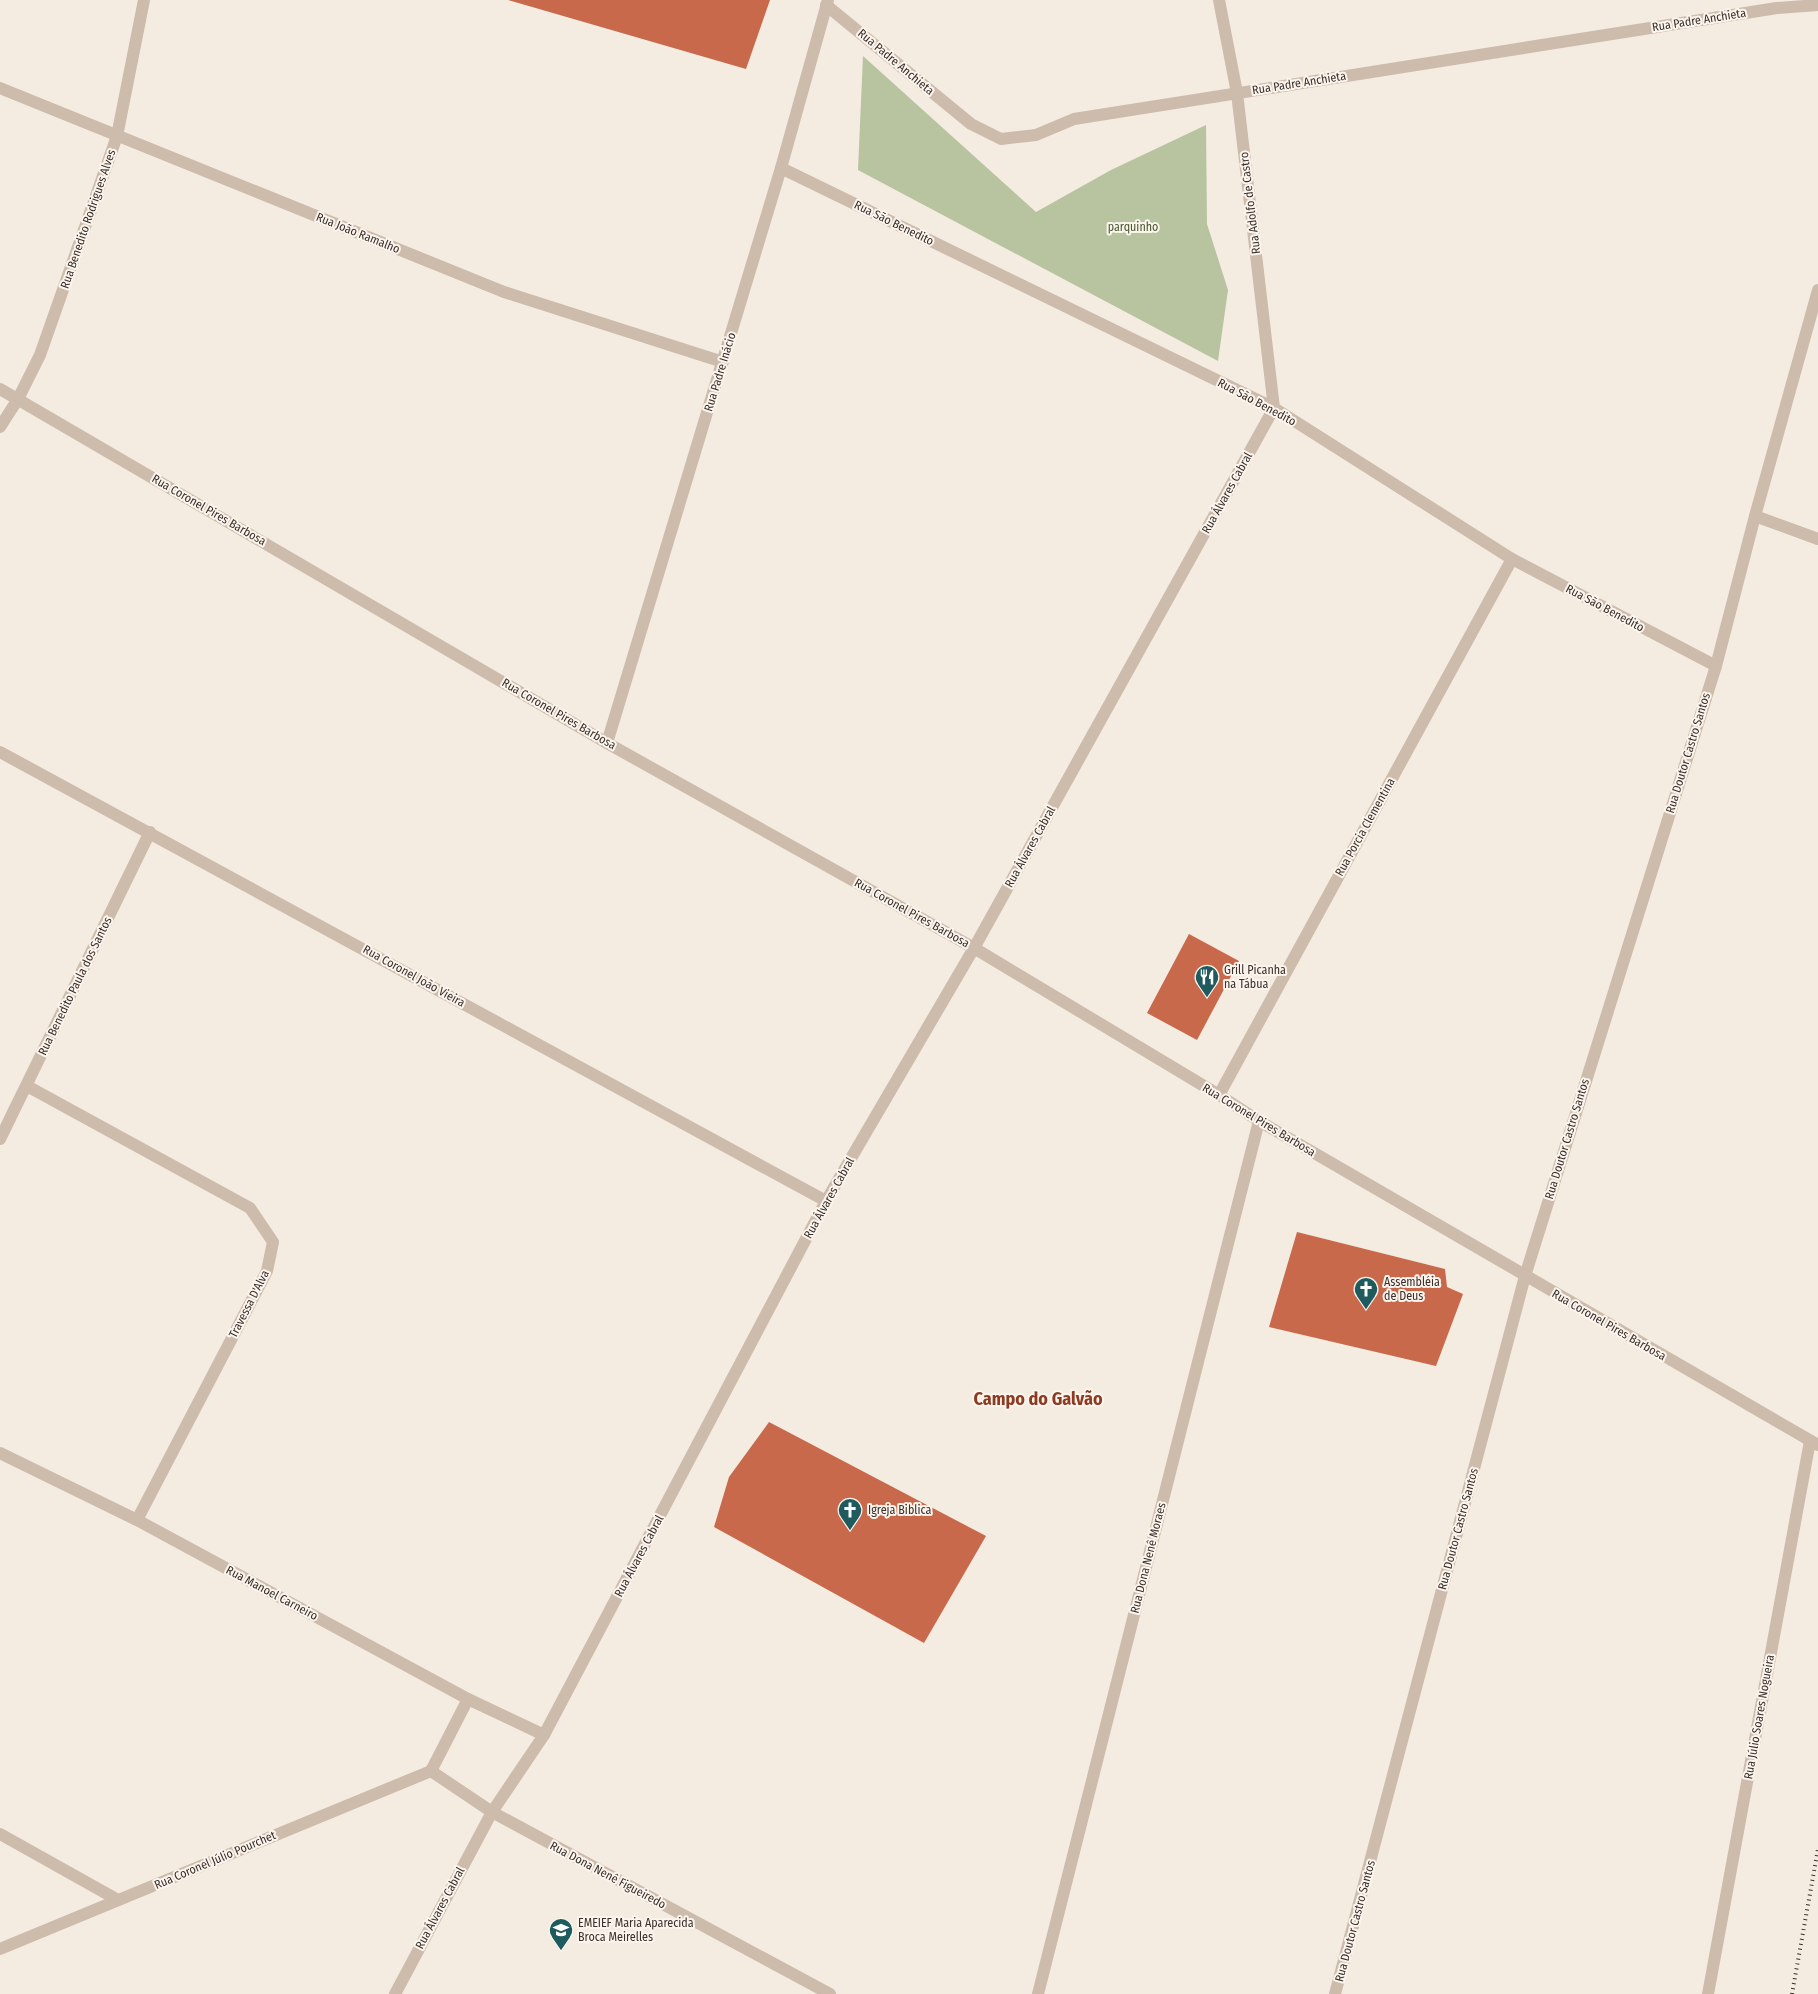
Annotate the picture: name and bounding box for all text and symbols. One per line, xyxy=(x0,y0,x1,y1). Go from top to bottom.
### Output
street label: Rua Padre Anchieta xyxy=(1651,6,1747,34)
street label: Rua Padre Anchieta xyxy=(855,26,937,98)
street label: Rua Padre Anchieta xyxy=(1251,69,1347,97)
street label: Rua Benedito Rodrigues Alves xyxy=(58,148,118,290)
street label: Rua Adolfo de Castro xyxy=(1237,151,1263,255)
street label: Rua São Benedito xyxy=(852,198,936,248)
street label: Rua João Ramalho xyxy=(314,210,402,256)
park label: parquinho xyxy=(1108,220,1158,234)
street label: Rua Padre Inácio xyxy=(701,331,739,413)
street label: Rua São Benedito xyxy=(1215,375,1299,429)
street label: Rua Álvares Cabral xyxy=(1198,449,1255,536)
street label: Rua Coronel Pires Barbosa xyxy=(149,472,269,548)
street label: Rua São Benedito xyxy=(1563,581,1647,635)
street label: Rua Coronel Pires Barbosa xyxy=(499,676,619,752)
street label: Rua Doutor Castro Santos xyxy=(1663,691,1713,815)
street label: Rua Porcia Clementina xyxy=(1332,775,1398,879)
street label: Rua Álvares Cabral xyxy=(1001,803,1058,890)
street label: Rua Coronel Pires Barbosa xyxy=(852,876,972,951)
street label: Rua Benedito Paula dos Santos xyxy=(35,915,115,1057)
street label: Rua Coronel João Vieira xyxy=(361,942,468,1010)
place label: Grill Picanha na Tábua xyxy=(1224,963,1286,991)
restaurant icon: Grill Picanha na Tábua xyxy=(1194,964,1220,998)
street label: Rua Doutor Castro Santos xyxy=(1542,1077,1592,1201)
street label: Rua Coronel Pires Barbosa xyxy=(1200,1081,1318,1159)
street label: Rua Álvares Cabral xyxy=(800,1154,857,1241)
street label: Travessa D'Alva xyxy=(226,1268,272,1340)
place label: Assembléia de Deus xyxy=(1384,1275,1440,1303)
church icon: Assembléia de Deus xyxy=(1353,1276,1379,1310)
street label: Rua Coronel Pires Barbosa xyxy=(1549,1287,1669,1363)
district label: Campo do Galvão xyxy=(973,1388,1103,1410)
street label: Rua Doutor Castro Santos xyxy=(1435,1467,1481,1591)
church icon: Igreja Biblica xyxy=(837,1497,863,1531)
street label: Rua Dona Nenê Moraes xyxy=(1127,1501,1169,1615)
place label: Igreja Biblica xyxy=(868,1503,931,1517)
street label: Rua Álvares Cabral xyxy=(611,1512,666,1599)
street label: Rua Manoel Carneiro xyxy=(224,1563,320,1623)
street label: Rua Júlio Soares Nogueira xyxy=(1741,1654,1777,1780)
street label: Rua Coronel Júlio Pourchet xyxy=(152,1828,278,1892)
street label: Rua Dona Nenê Figueiredo xyxy=(548,1838,668,1912)
street label: Rua Doutor Castro Santos xyxy=(1332,1859,1378,1983)
street label: Rua Álvares Cabral xyxy=(412,1864,467,1951)
place label: EMEIEF Maria Aparecida Broca Meirelles xyxy=(578,1916,694,1944)
school or university icon: EMEIEF Maria Aparecida Broca Meirelles xyxy=(548,1917,574,1951)

